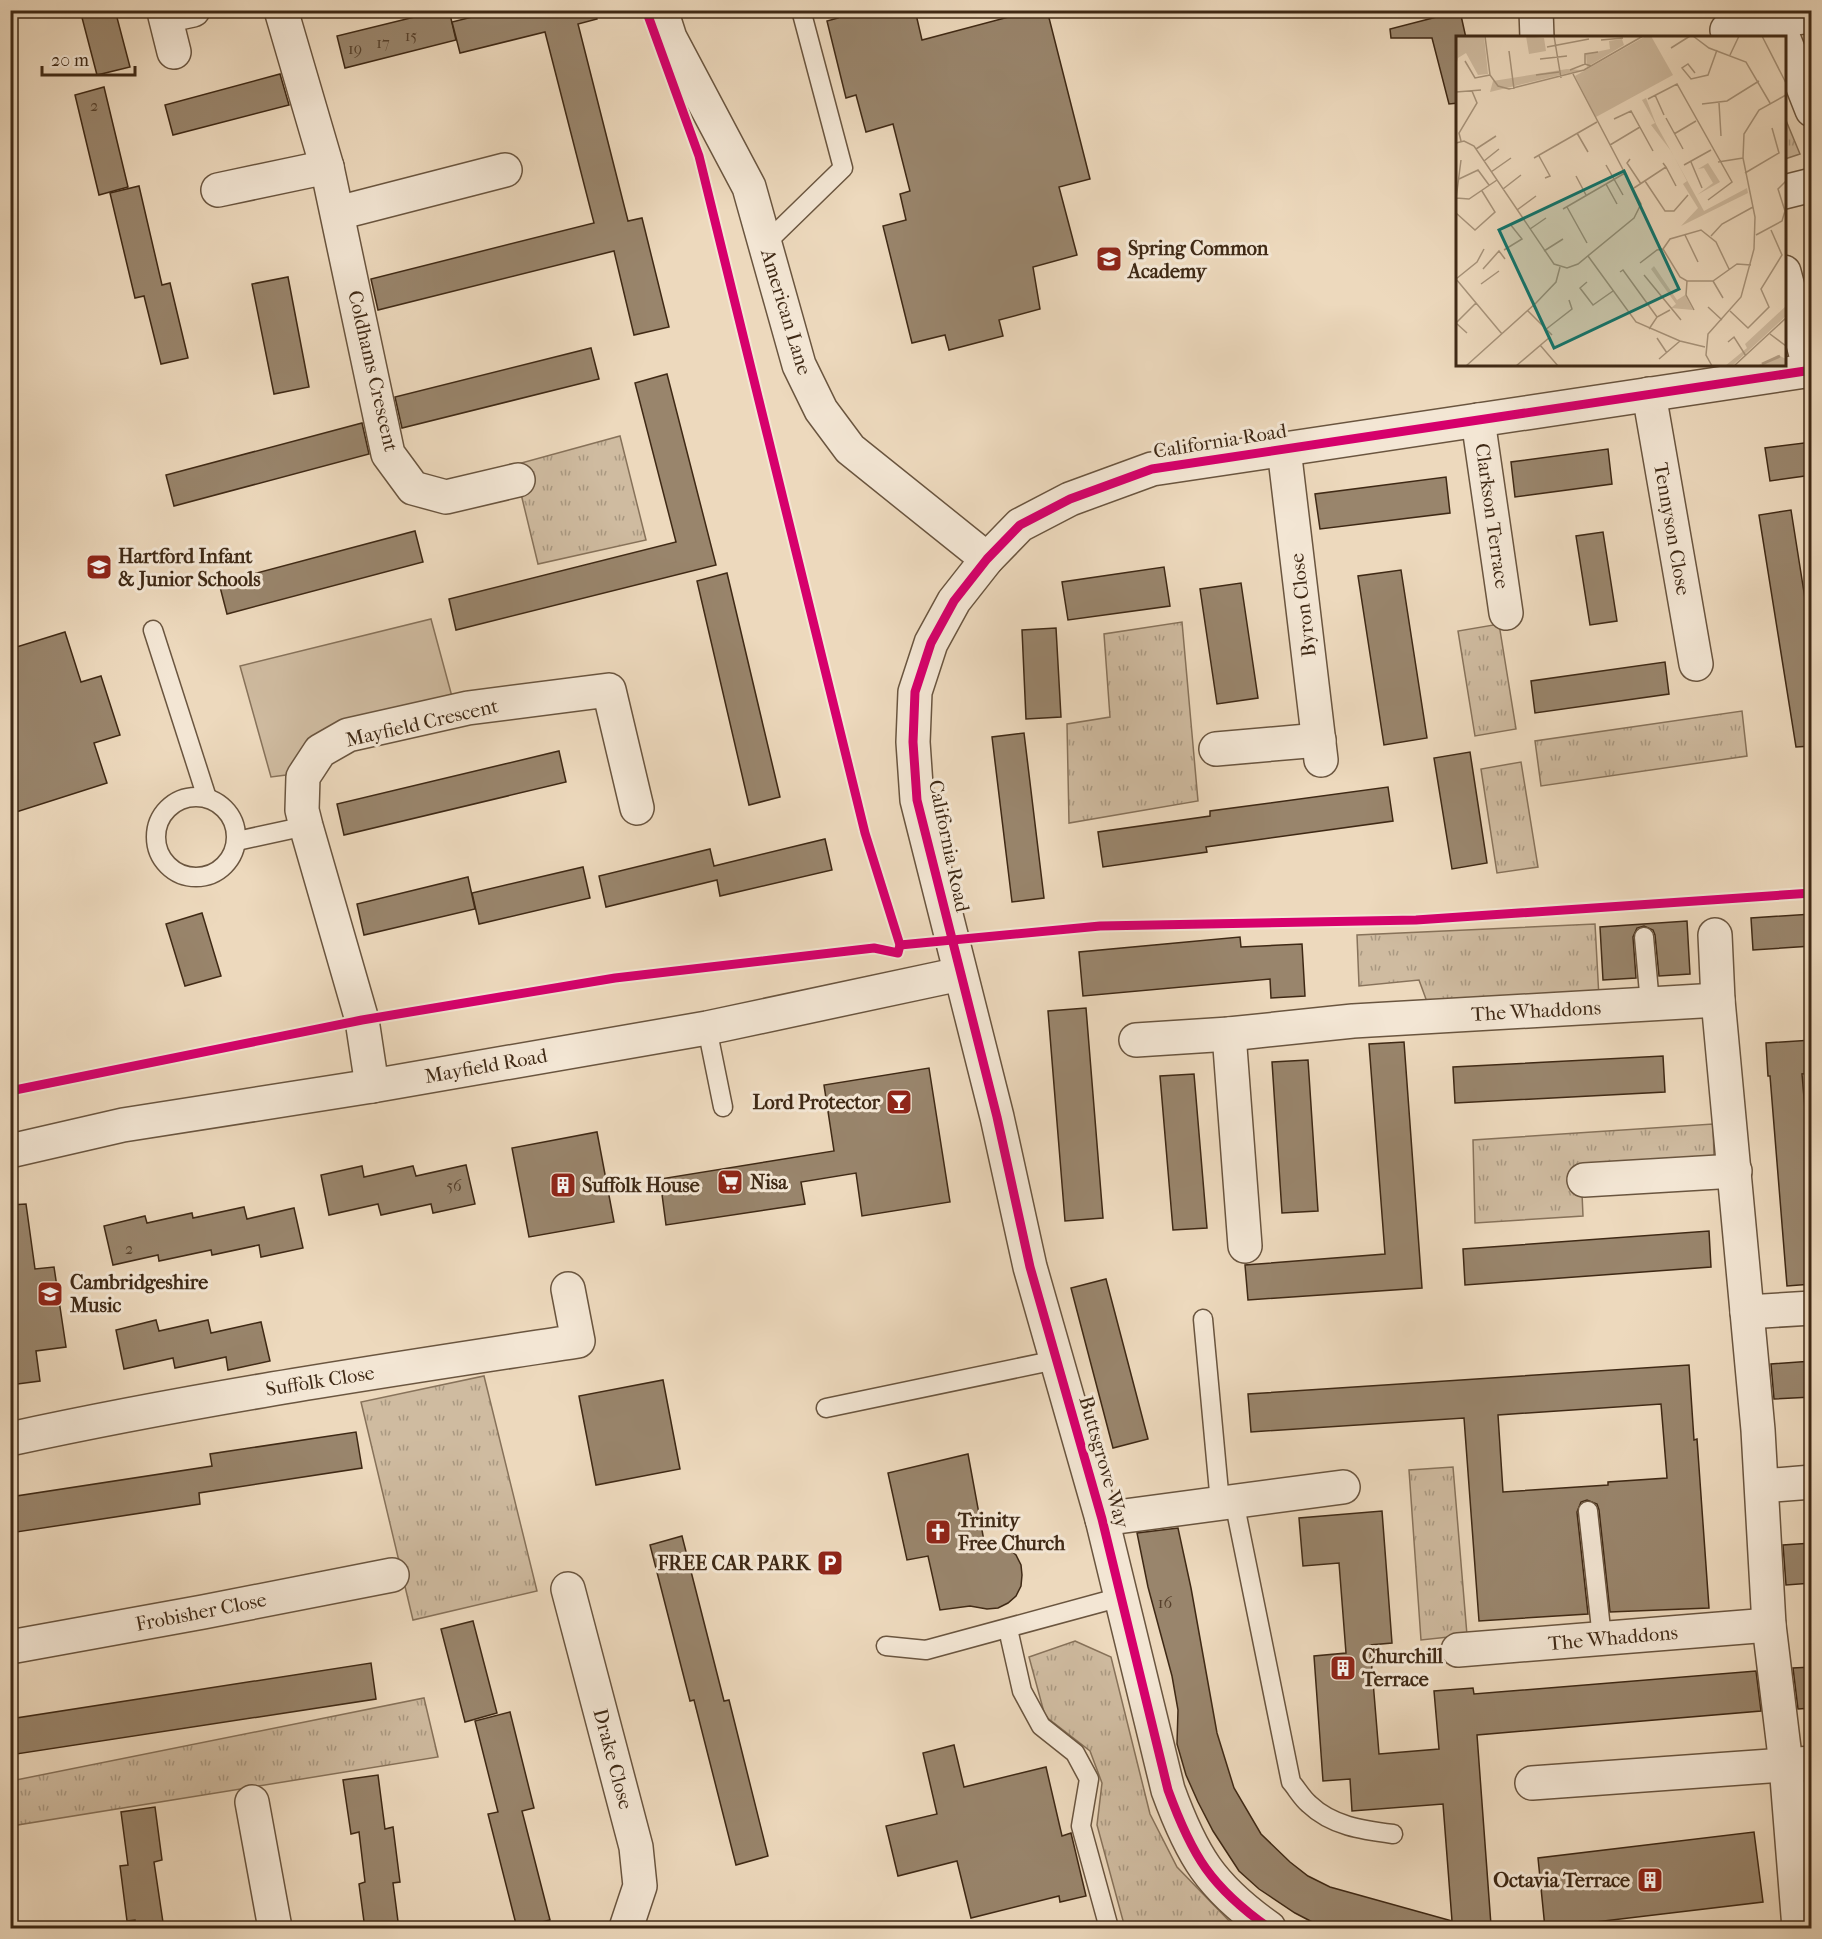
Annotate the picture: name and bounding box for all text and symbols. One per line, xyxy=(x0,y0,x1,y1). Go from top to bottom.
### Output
house number: 15 xyxy=(405,26,417,45)
house number: 17 xyxy=(376,33,390,52)
inset map xyxy=(1456,36,1786,366)
scale bar xyxy=(42,39,135,77)
house number: 19 xyxy=(348,39,362,58)
text: 20 m xyxy=(51,50,89,71)
house number: 2 xyxy=(90,96,98,115)
place label: Spring Common Academy xyxy=(1126,237,1269,283)
school or university icon: Spring Common Academy xyxy=(1094,244,1124,274)
street label: American Lane xyxy=(756,245,816,378)
street label: Coldhams Crescent xyxy=(343,288,403,454)
street label: California Road xyxy=(1152,419,1289,463)
street label: Clarkson Terrace xyxy=(1470,442,1514,590)
street label: Tennyson Close xyxy=(1649,461,1695,597)
place label: Hartford Infant & Junior Schools xyxy=(118,545,261,591)
school or university icon: Hartford Infant & Junior Schools xyxy=(84,552,114,582)
street label: Byron Close xyxy=(1285,552,1321,658)
street label: Mayfield Crescent xyxy=(344,694,500,752)
street label: California Road xyxy=(924,778,974,915)
street label: The Whaddons xyxy=(1470,996,1602,1026)
street label: Mayfield Road xyxy=(423,1044,550,1088)
bar icon: Lord Protector xyxy=(884,1087,914,1117)
place label: Lord Protector xyxy=(752,1091,880,1114)
supermarket icon: Nisa xyxy=(715,1167,745,1197)
building icon: Suffolk House xyxy=(548,1170,578,1200)
place label: Nisa xyxy=(750,1171,788,1194)
place label: Suffolk House xyxy=(582,1174,700,1197)
house number: 56 xyxy=(446,1176,462,1195)
house number: 2 xyxy=(125,1239,133,1258)
place label: Cambridgeshire Music xyxy=(69,1271,208,1317)
school or university icon: Cambridgeshire Music xyxy=(35,1279,65,1309)
street label: Suffolk Close xyxy=(264,1361,376,1401)
street label: Buttsgrove Way xyxy=(1074,1393,1134,1532)
place label: Trinity Free Church xyxy=(957,1509,1066,1555)
church icon: Trinity Free Church xyxy=(923,1517,953,1547)
parking icon: FREE CAR PARK xyxy=(815,1548,845,1578)
place label: FREE CAR PARK xyxy=(657,1552,811,1575)
street label: Frobisher Close xyxy=(134,1588,268,1636)
house number: 16 xyxy=(1158,1593,1172,1612)
street label: The Whaddons xyxy=(1547,1621,1679,1655)
place label: Churchill Terrace xyxy=(1361,1645,1444,1691)
building icon: Churchill Terrace xyxy=(1328,1653,1358,1683)
street label: Drake Close xyxy=(589,1706,638,1812)
building icon: Octavia Terrace xyxy=(1635,1865,1665,1895)
place label: Octavia Terrace xyxy=(1493,1869,1630,1892)

